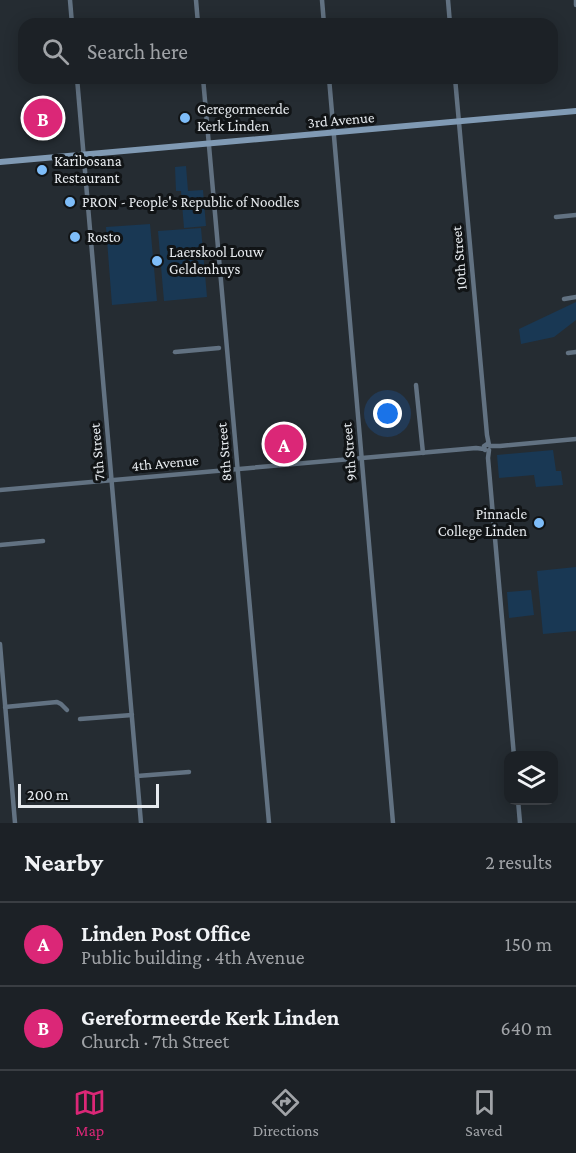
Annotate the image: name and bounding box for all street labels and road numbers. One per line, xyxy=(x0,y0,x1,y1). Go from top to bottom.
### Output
street label: 3rd Avenue xyxy=(307,109,375,131)
street label: 10th Street xyxy=(448,224,470,291)
street label: 7th Street xyxy=(86,421,107,482)
street label: 8th Street xyxy=(213,421,235,482)
street label: 9th Street xyxy=(338,421,360,482)
street label: 4th Avenue xyxy=(131,452,200,474)

